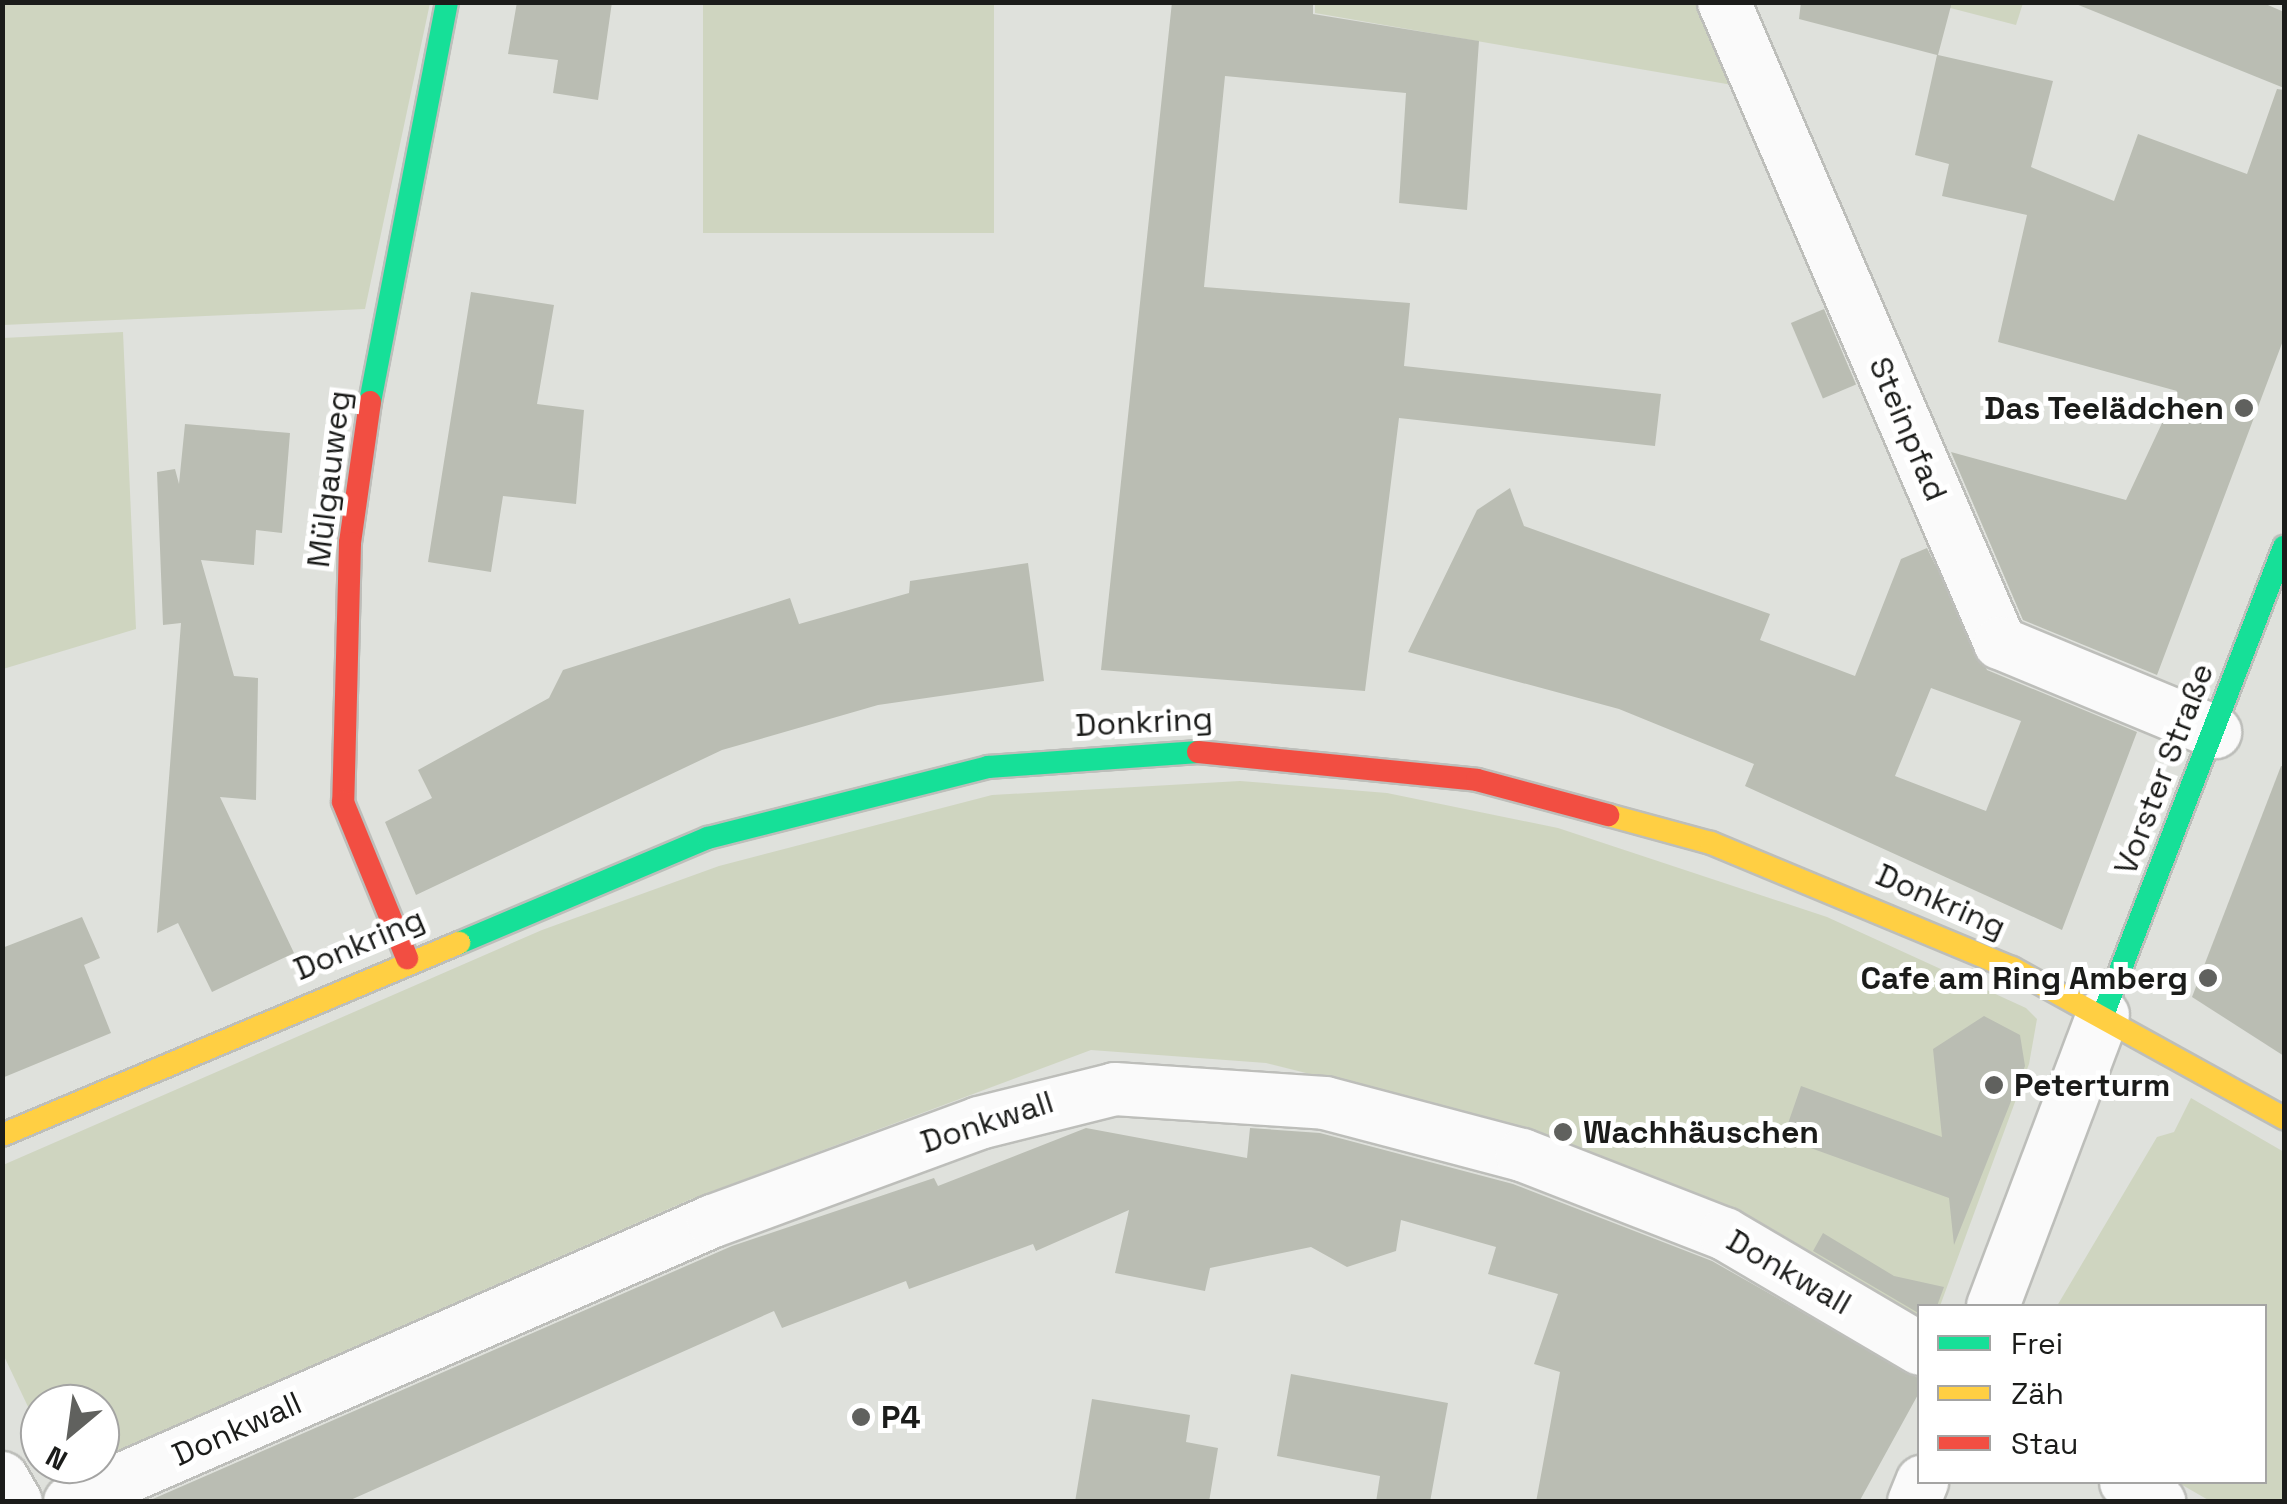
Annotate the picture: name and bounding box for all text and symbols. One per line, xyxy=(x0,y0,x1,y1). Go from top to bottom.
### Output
street label: Steinpfad xyxy=(1861,351,1955,507)
street label: Mülgauweg xyxy=(299,388,359,570)
place label: Das Teelädchen xyxy=(1983,389,2224,427)
marker: Das Teelädchen xyxy=(2233,397,2255,419)
street label: Vorster Straße xyxy=(2106,658,2222,880)
street label: Donkring xyxy=(1074,699,1214,745)
street label: Donkring xyxy=(1870,855,2012,947)
street label: Donkring xyxy=(288,899,430,989)
place label: Cafe am Ring Amberg xyxy=(1860,959,2188,997)
marker: Cafe am Ring Amberg xyxy=(2197,967,2219,989)
place label: Peterturm xyxy=(2014,1066,2170,1104)
marker: Peterturm xyxy=(1983,1074,2005,1096)
street label: Donkwall xyxy=(916,1083,1058,1161)
place label: Wachhäuschen xyxy=(1583,1113,1819,1151)
marker: Wachhäuschen xyxy=(1552,1121,1574,1143)
street label: Donkwall xyxy=(1720,1221,1858,1323)
legend xyxy=(1917,1304,2267,1484)
text: Frei xyxy=(2011,1324,2063,1363)
text: Zäh xyxy=(2011,1374,2064,1413)
north arrow xyxy=(20,1384,120,1484)
street label: Donkwall xyxy=(166,1384,308,1474)
place label: P4 xyxy=(881,1398,921,1436)
marker: P4 xyxy=(850,1406,872,1428)
text: Stau xyxy=(2011,1424,2078,1463)
text: N xyxy=(39,1438,73,1479)

